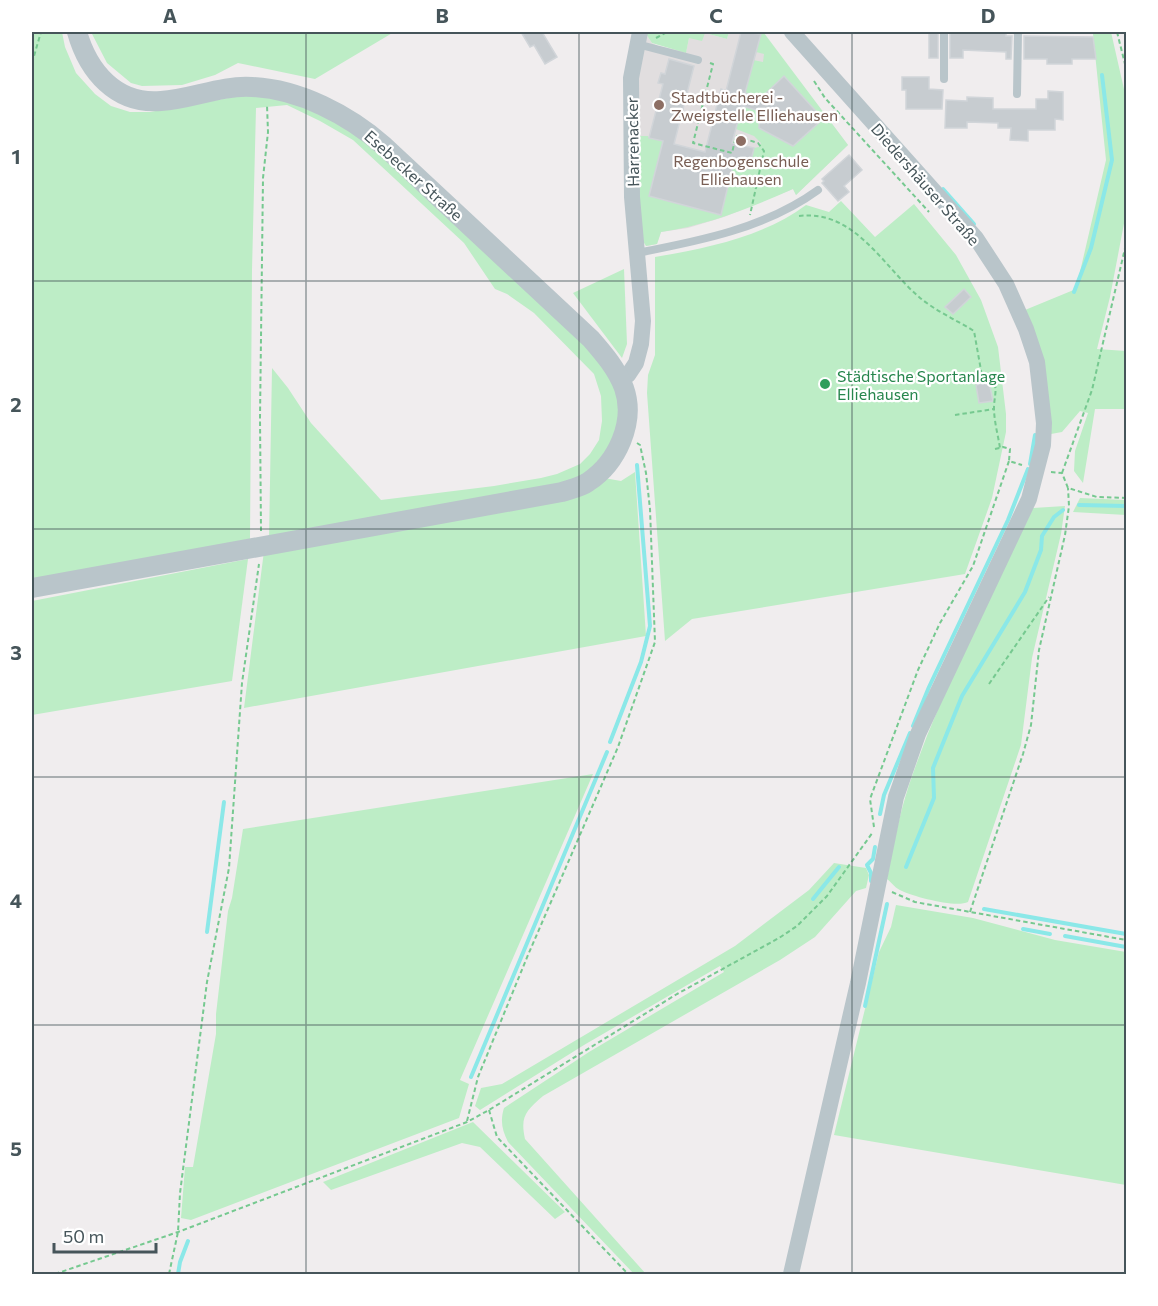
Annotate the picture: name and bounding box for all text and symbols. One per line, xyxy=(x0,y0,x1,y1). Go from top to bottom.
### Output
text: A xyxy=(163,3,177,27)
text: B xyxy=(435,3,449,27)
text: C xyxy=(709,3,723,27)
text: D xyxy=(981,3,995,27)
place label: Stadtbücherei - Zweigstelle Elliehausen xyxy=(671,87,838,124)
street label: Harrenacker xyxy=(622,96,642,187)
marker: Stadtbücherei - Zweigstelle Elliehausen xyxy=(652,98,666,112)
street label: Diedershäuser Straße xyxy=(868,119,984,249)
street label: Esebecker Straße xyxy=(361,126,467,224)
marker: Regenbogenschule Elliehausen xyxy=(734,134,748,148)
text: 1 xyxy=(11,144,21,168)
place label: Regenbogenschule Elliehausen xyxy=(673,151,809,188)
place label: Städtische Sportanlage Elliehausen xyxy=(837,366,1005,403)
marker: Städtische Sportanlage Elliehausen xyxy=(818,377,832,391)
text: 2 xyxy=(10,392,22,416)
text: 3 xyxy=(10,640,22,664)
text: 4 xyxy=(10,888,22,912)
text: 5 xyxy=(10,1136,22,1160)
scale bar xyxy=(54,1216,156,1254)
text: 50 m xyxy=(63,1225,104,1247)

